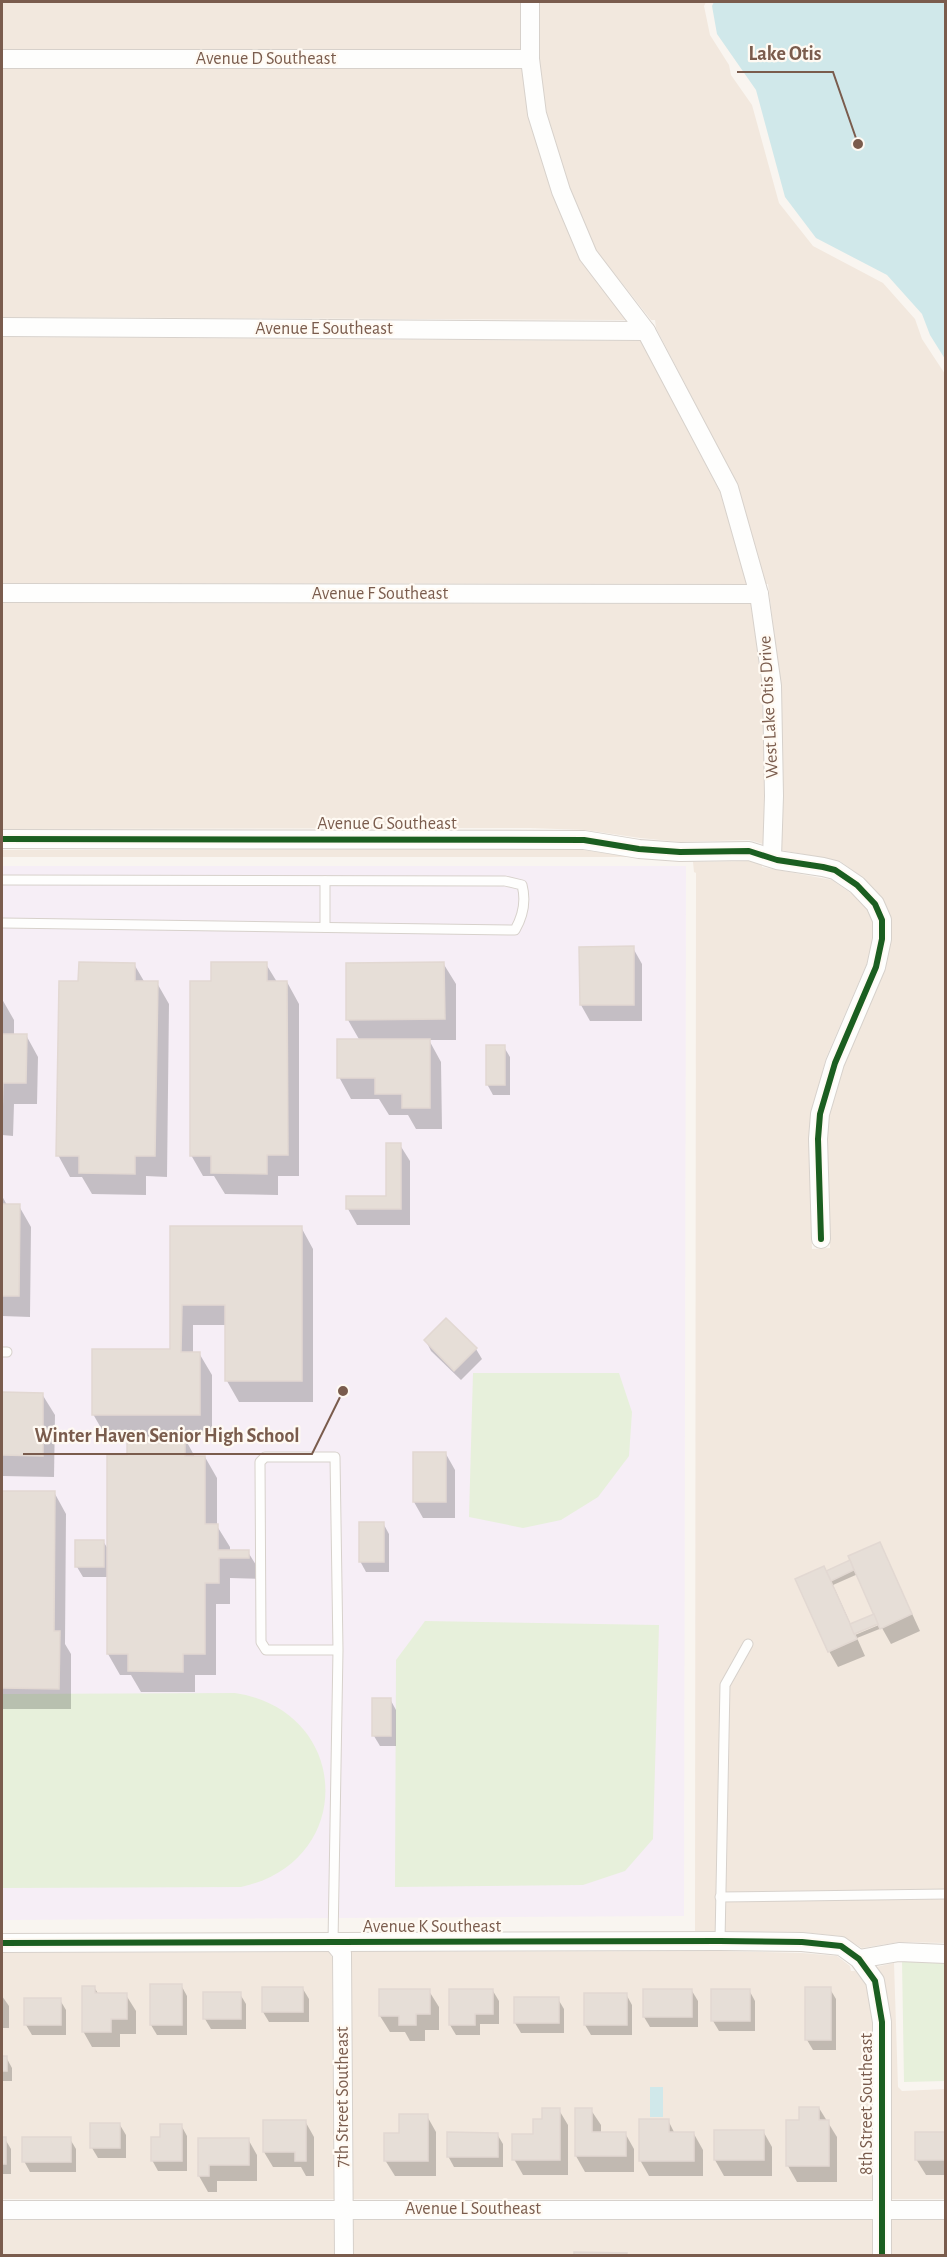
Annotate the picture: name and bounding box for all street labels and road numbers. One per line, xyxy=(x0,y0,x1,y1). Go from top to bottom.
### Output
street label: Avenue D Southeast xyxy=(196,50,336,68)
street label: Avenue E Southeast xyxy=(255,320,393,338)
street label: Avenue F Southeast xyxy=(312,585,449,603)
street label: West Lake Otis Drive xyxy=(756,635,782,779)
street label: Avenue G Southeast xyxy=(317,815,457,833)
street label: Avenue K Southeast xyxy=(363,1918,502,1936)
street label: 7th Street Southeast xyxy=(334,2026,352,2168)
street label: 8th Street Southeast xyxy=(858,2033,876,2175)
street label: Avenue L Southeast xyxy=(405,2200,541,2218)

